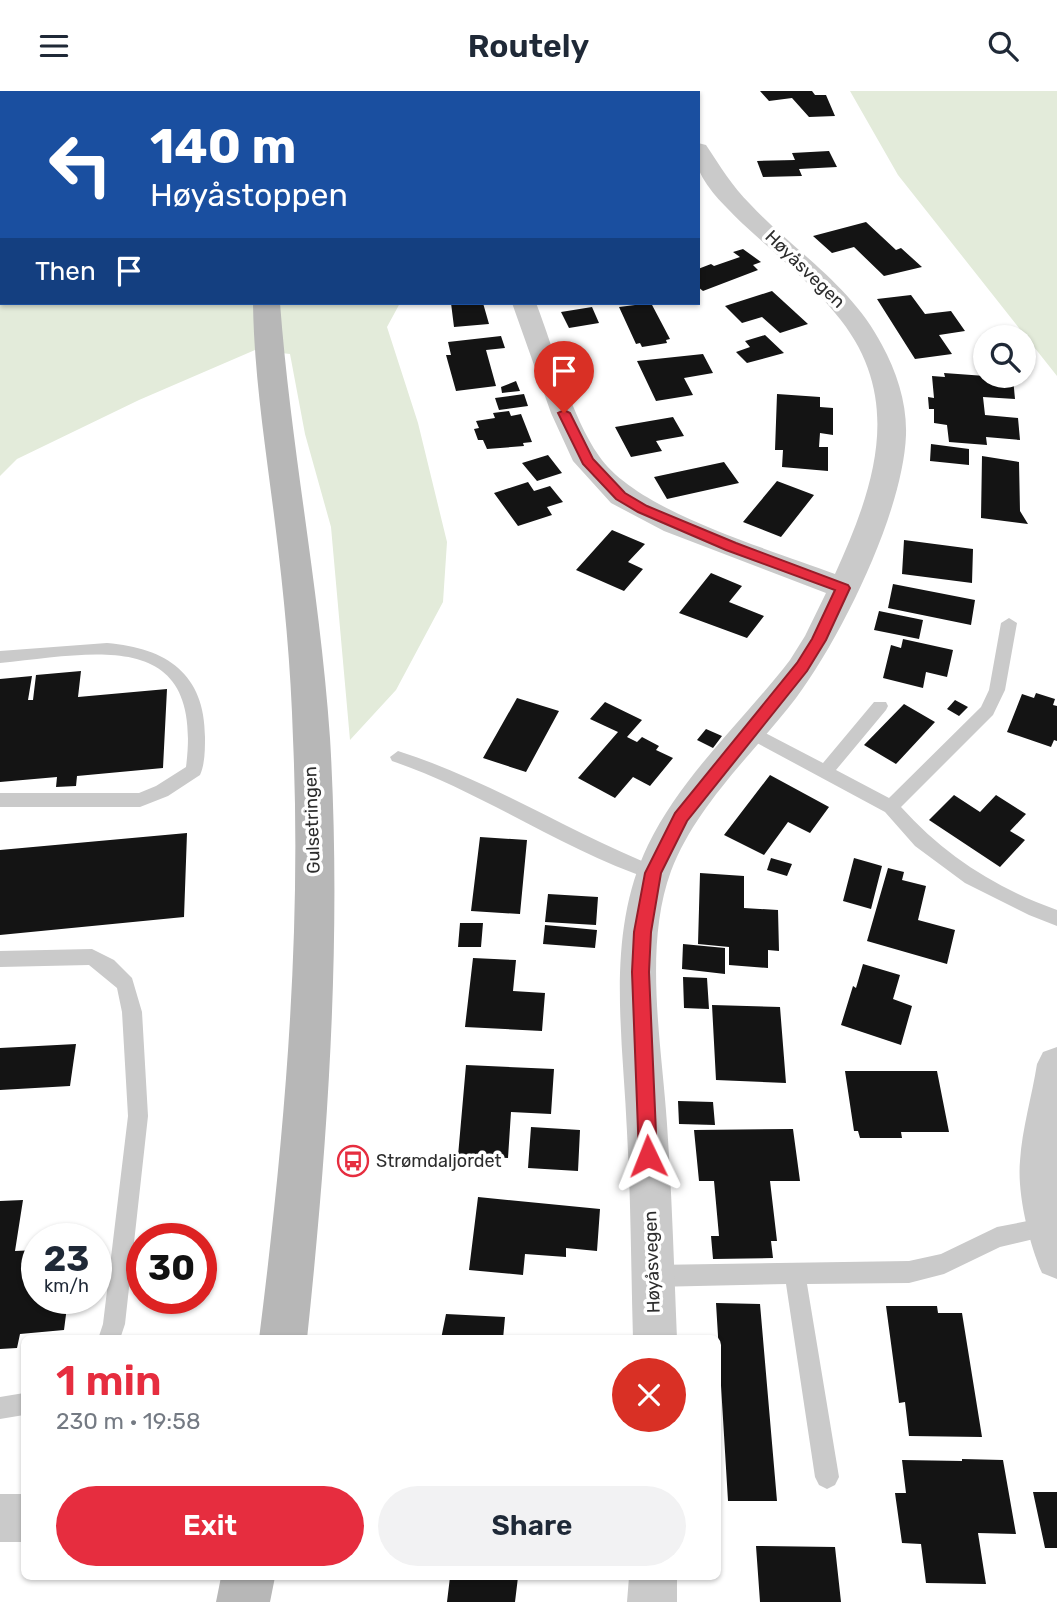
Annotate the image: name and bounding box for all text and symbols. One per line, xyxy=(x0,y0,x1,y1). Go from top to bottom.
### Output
icon: menu xyxy=(35,27,73,65)
text: Routely xyxy=(468,27,589,65)
icon: search xyxy=(984,27,1022,65)
text: 140 m xyxy=(150,117,296,175)
icon: left xyxy=(35,119,126,210)
text: Høyåstoppen xyxy=(150,176,348,214)
street label: Høyåsvegen xyxy=(760,225,850,313)
icon: arrive xyxy=(110,252,148,290)
text: Then xyxy=(35,256,96,287)
map controls xyxy=(973,325,1036,388)
button: search xyxy=(973,325,1036,388)
pin xyxy=(534,341,594,413)
icon: arrive xyxy=(545,352,583,390)
street label: Gulsetringen xyxy=(299,766,325,874)
position arrow xyxy=(611,1119,685,1193)
bus stop icon: Strømdaljordet xyxy=(336,1144,370,1178)
place label: Strømdaljordet xyxy=(376,1150,502,1172)
street label: Høyåsvegen xyxy=(639,1210,665,1314)
speed limit sign: 30 xyxy=(126,1223,217,1314)
text: 23 xyxy=(44,1238,89,1280)
text: km/h xyxy=(44,1275,89,1297)
text: 1 min xyxy=(56,1356,162,1406)
button: close xyxy=(612,1358,686,1432)
text: 230 m · 19:58 xyxy=(56,1407,201,1435)
button: Exit xyxy=(56,1486,364,1566)
button: Share xyxy=(378,1486,686,1566)

